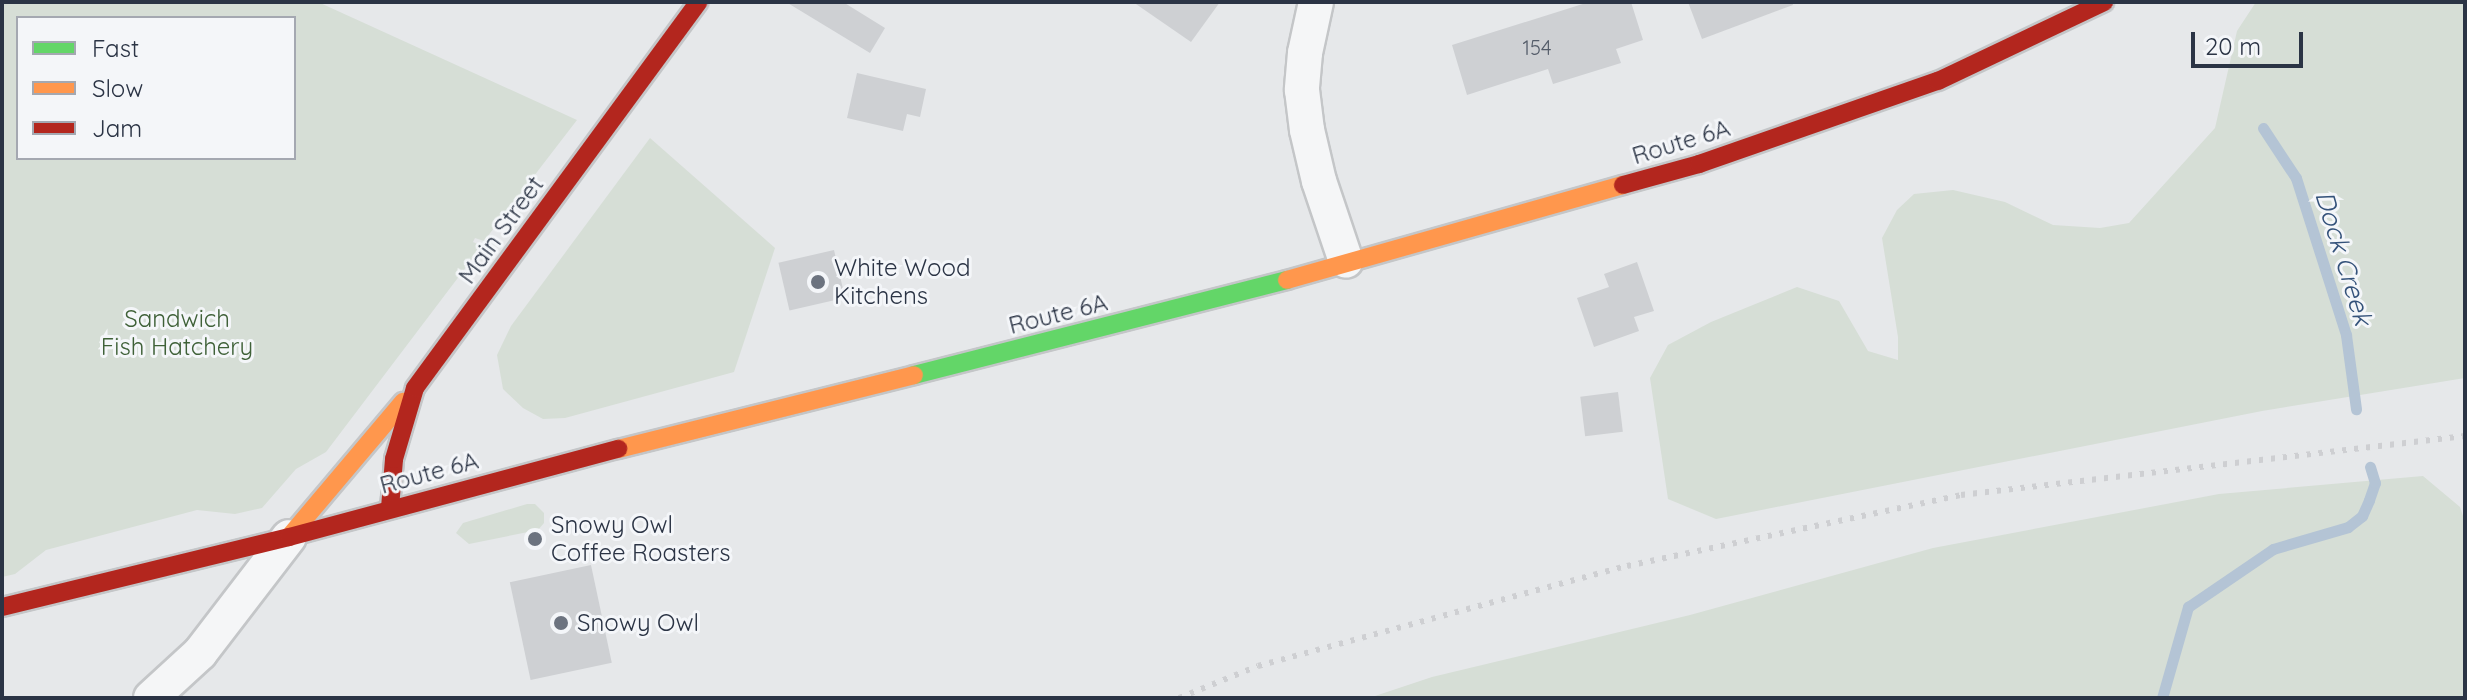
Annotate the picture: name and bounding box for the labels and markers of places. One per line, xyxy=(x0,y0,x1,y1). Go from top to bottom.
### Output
place label: White Wood Kitchens xyxy=(834,254,970,310)
marker: White Wood Kitchens xyxy=(809,273,827,291)
place label: Snowy Owl Coffee Roasters xyxy=(551,511,730,567)
marker: Snowy Owl Coffee Roasters xyxy=(526,530,544,548)
place label: Snowy Owl xyxy=(577,609,699,637)
marker: Snowy Owl xyxy=(552,614,570,632)

